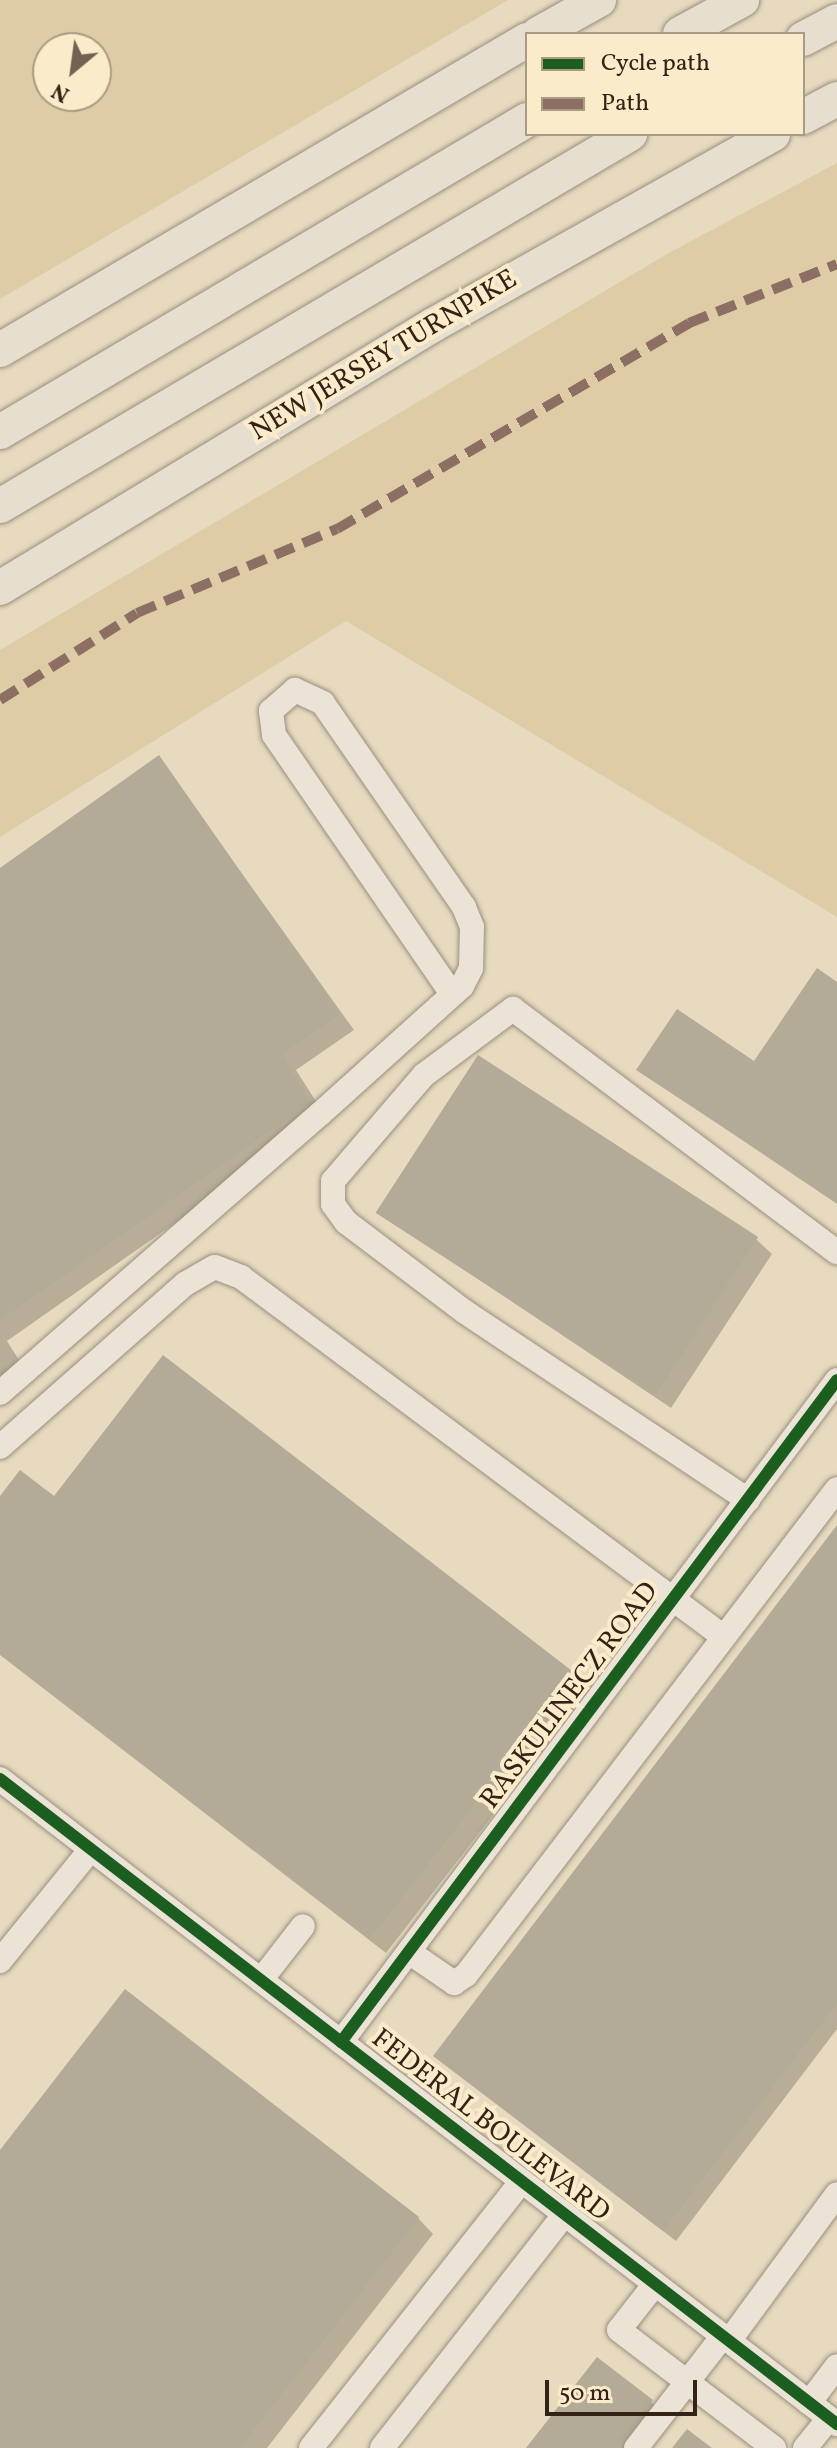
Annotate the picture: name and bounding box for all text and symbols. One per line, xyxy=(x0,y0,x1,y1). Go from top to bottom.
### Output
north arrow xyxy=(32,32,112,112)
legend xyxy=(525,32,805,136)
text: Cycle path xyxy=(601,47,710,81)
text: N xyxy=(47,74,76,109)
text: Path xyxy=(601,87,649,121)
street label: NEW JERSEY TURNPIKE xyxy=(243,262,525,450)
street label: RASKULINECZ ROAD xyxy=(474,1576,666,1816)
street label: FEDERAL BOULEVARD xyxy=(364,2022,616,2230)
scale bar xyxy=(549,2364,701,2414)
text: 50 m xyxy=(559,2377,611,2411)

